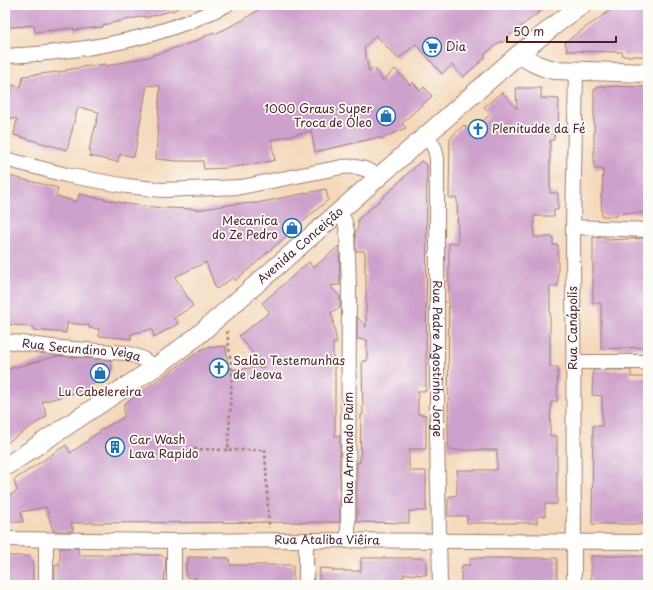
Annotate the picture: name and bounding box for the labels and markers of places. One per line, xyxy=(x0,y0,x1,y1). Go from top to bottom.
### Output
supermarket icon: Dia xyxy=(421,36,443,58)
place label: Dia xyxy=(446,37,467,55)
place label: 1000 Graus Super Troca de Óleo xyxy=(264,99,373,131)
shop icon: 1000 Graus Super Troca de Óleo xyxy=(375,105,397,127)
church icon: Plenitudde da Fé xyxy=(467,118,489,140)
place label: Plenitudde da Fé xyxy=(492,119,586,137)
place label: Mecanica do Ze Pedro xyxy=(212,211,278,243)
shop icon: Mecanica do Ze Pedro xyxy=(281,217,303,239)
place label: Salão Testemunhas de Jeova xyxy=(233,351,345,383)
church icon: Salão Testemunhas de Jeova xyxy=(208,357,230,379)
shop icon: Lu Cabelereira xyxy=(89,362,111,384)
place label: Lu Cabelereira xyxy=(58,382,142,400)
place label: Car Wash Lava Rapido xyxy=(129,430,199,462)
building icon: Car Wash Lava Rapido xyxy=(104,436,126,458)

